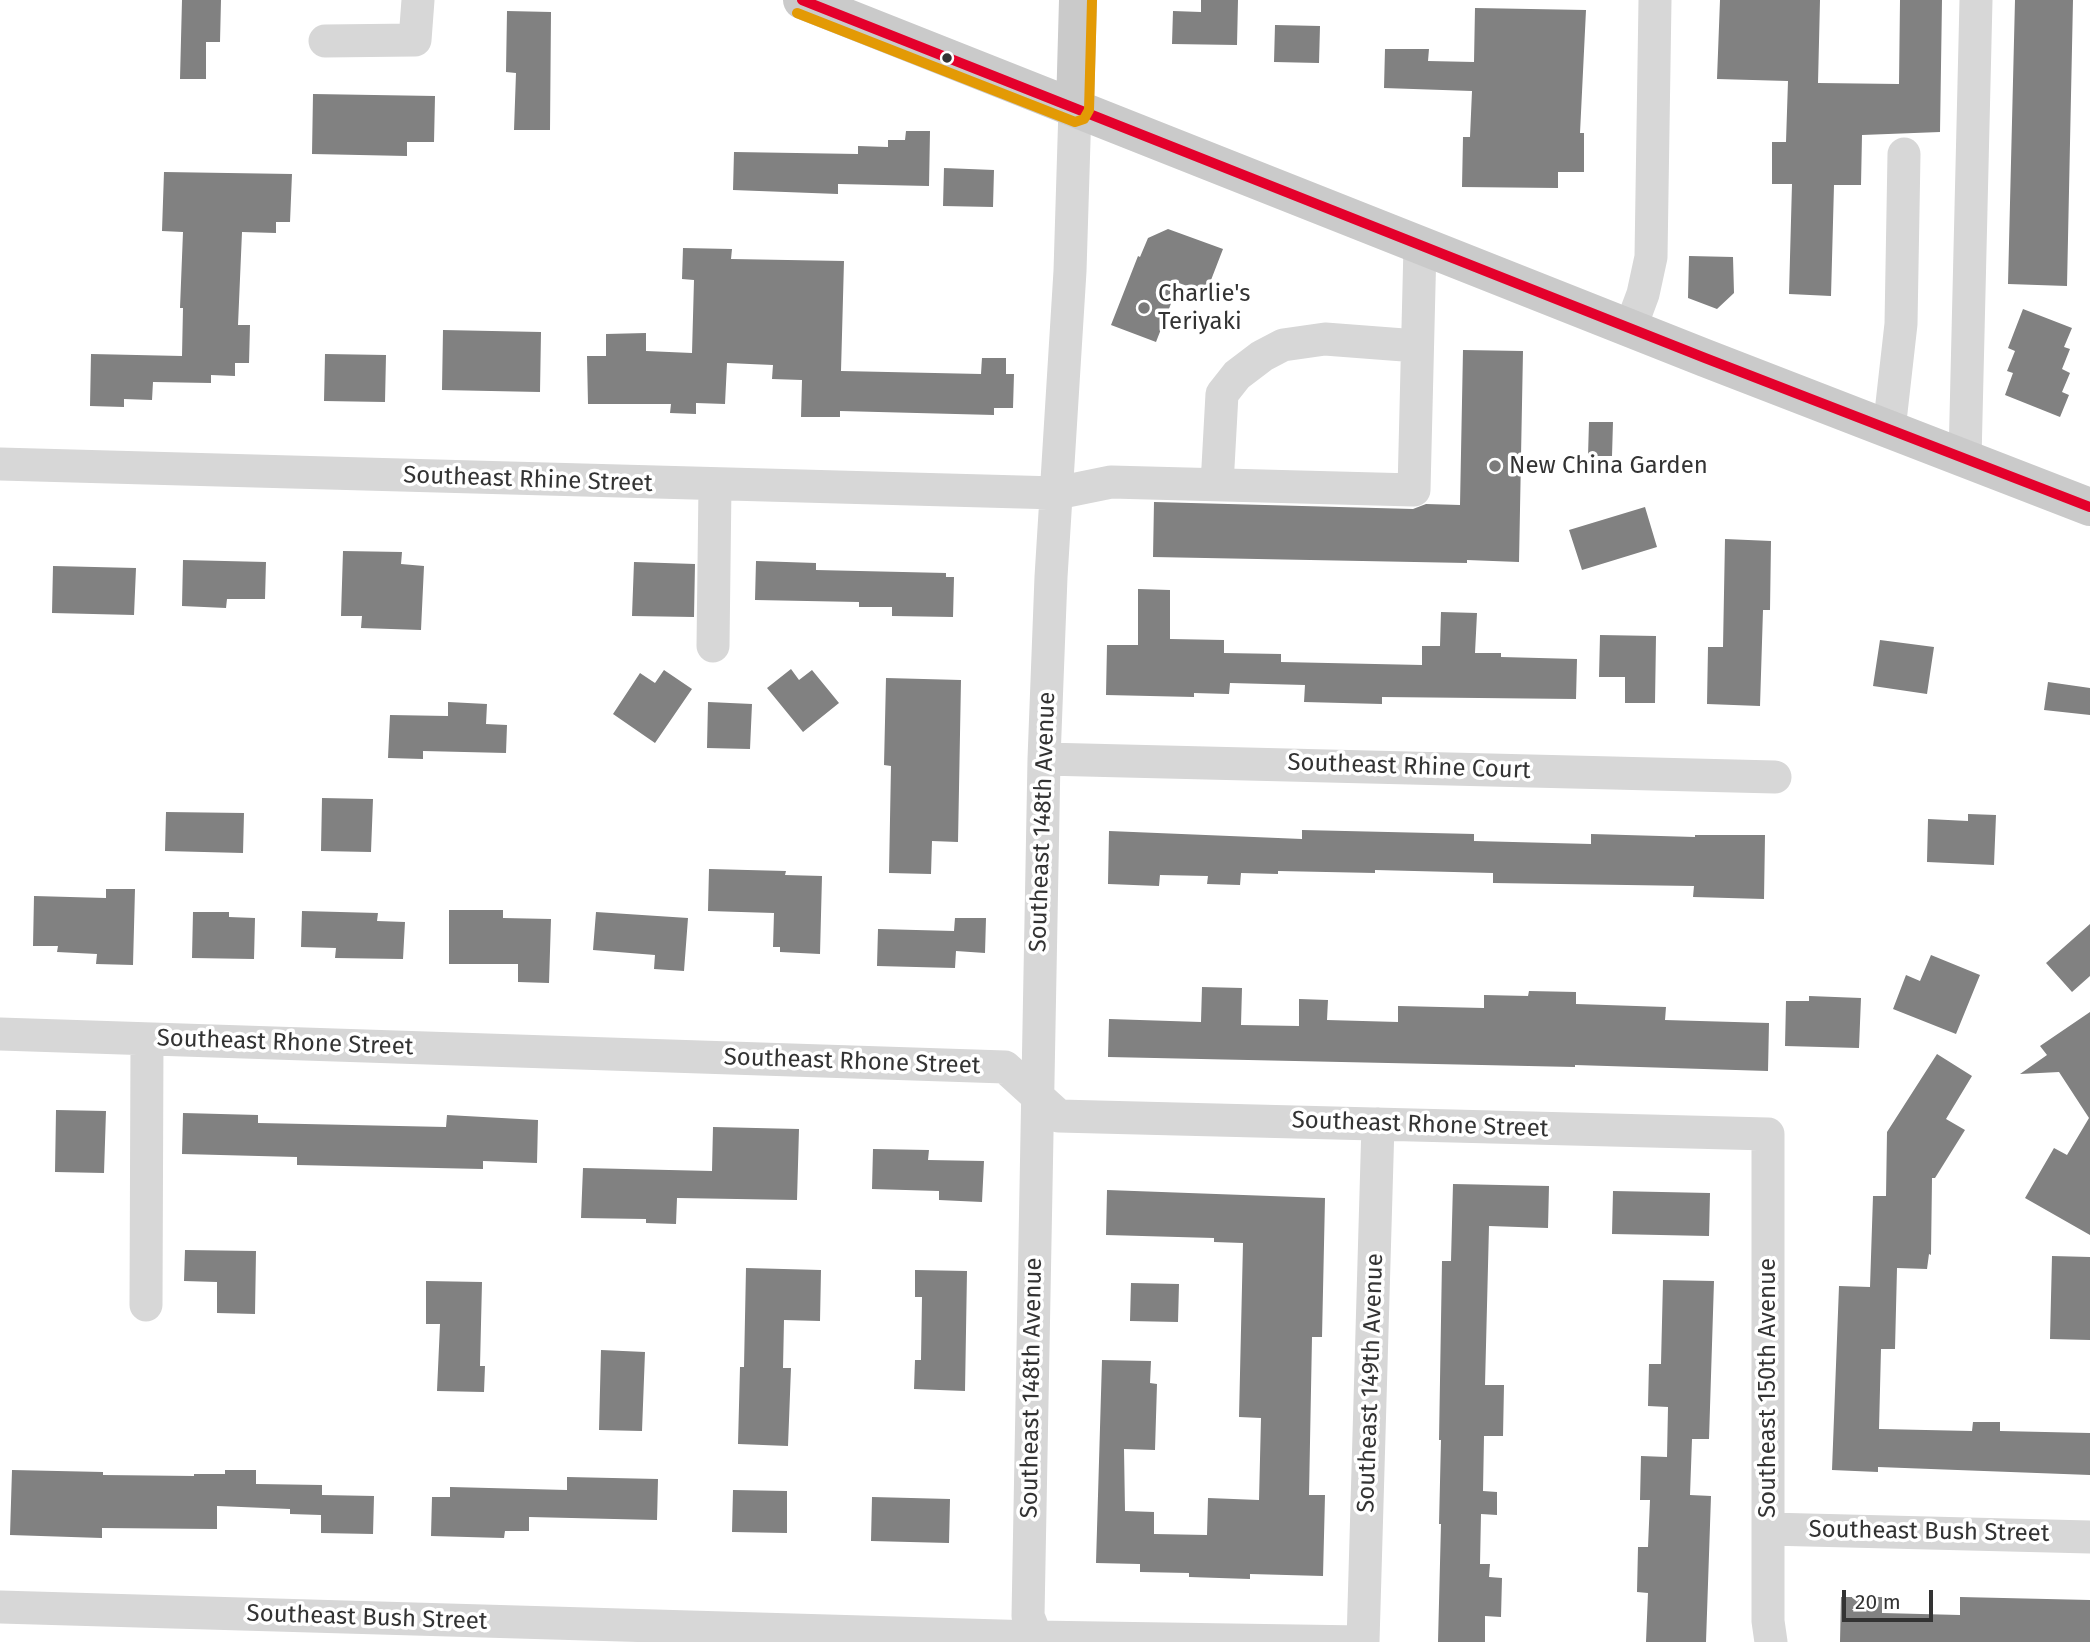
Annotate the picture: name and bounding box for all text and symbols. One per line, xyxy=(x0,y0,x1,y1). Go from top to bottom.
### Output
unlabelled marker xyxy=(940,51,954,65)
place label: Charlie's Teriyaki xyxy=(1158,280,1250,336)
marker: Charlie's Teriyaki xyxy=(1136,300,1152,316)
place label: New China Garden xyxy=(1509,452,1708,480)
marker: New China Garden xyxy=(1487,458,1503,474)
street label: Southeast Rhine Street xyxy=(403,461,653,499)
street label: Southeast 148th Avenue xyxy=(1024,691,1062,953)
street label: Southeast Rhine Court xyxy=(1287,748,1531,786)
street label: Southeast Rhone Street xyxy=(156,1024,414,1062)
street label: Southeast Rhone Street xyxy=(723,1043,981,1081)
street label: Southeast Rhone Street xyxy=(1291,1106,1549,1144)
street label: Southeast 149th Avenue xyxy=(1352,1253,1390,1513)
street label: Southeast 148th Avenue xyxy=(1015,1257,1049,1519)
street label: Southeast 150th Avenue xyxy=(1754,1258,1782,1518)
street label: Southeast Bush Street xyxy=(1808,1515,2050,1549)
scale bar xyxy=(1845,1576,1936,1620)
text: 20 m xyxy=(1855,1589,1901,1615)
street label: Southeast Bush Street xyxy=(246,1599,488,1637)

